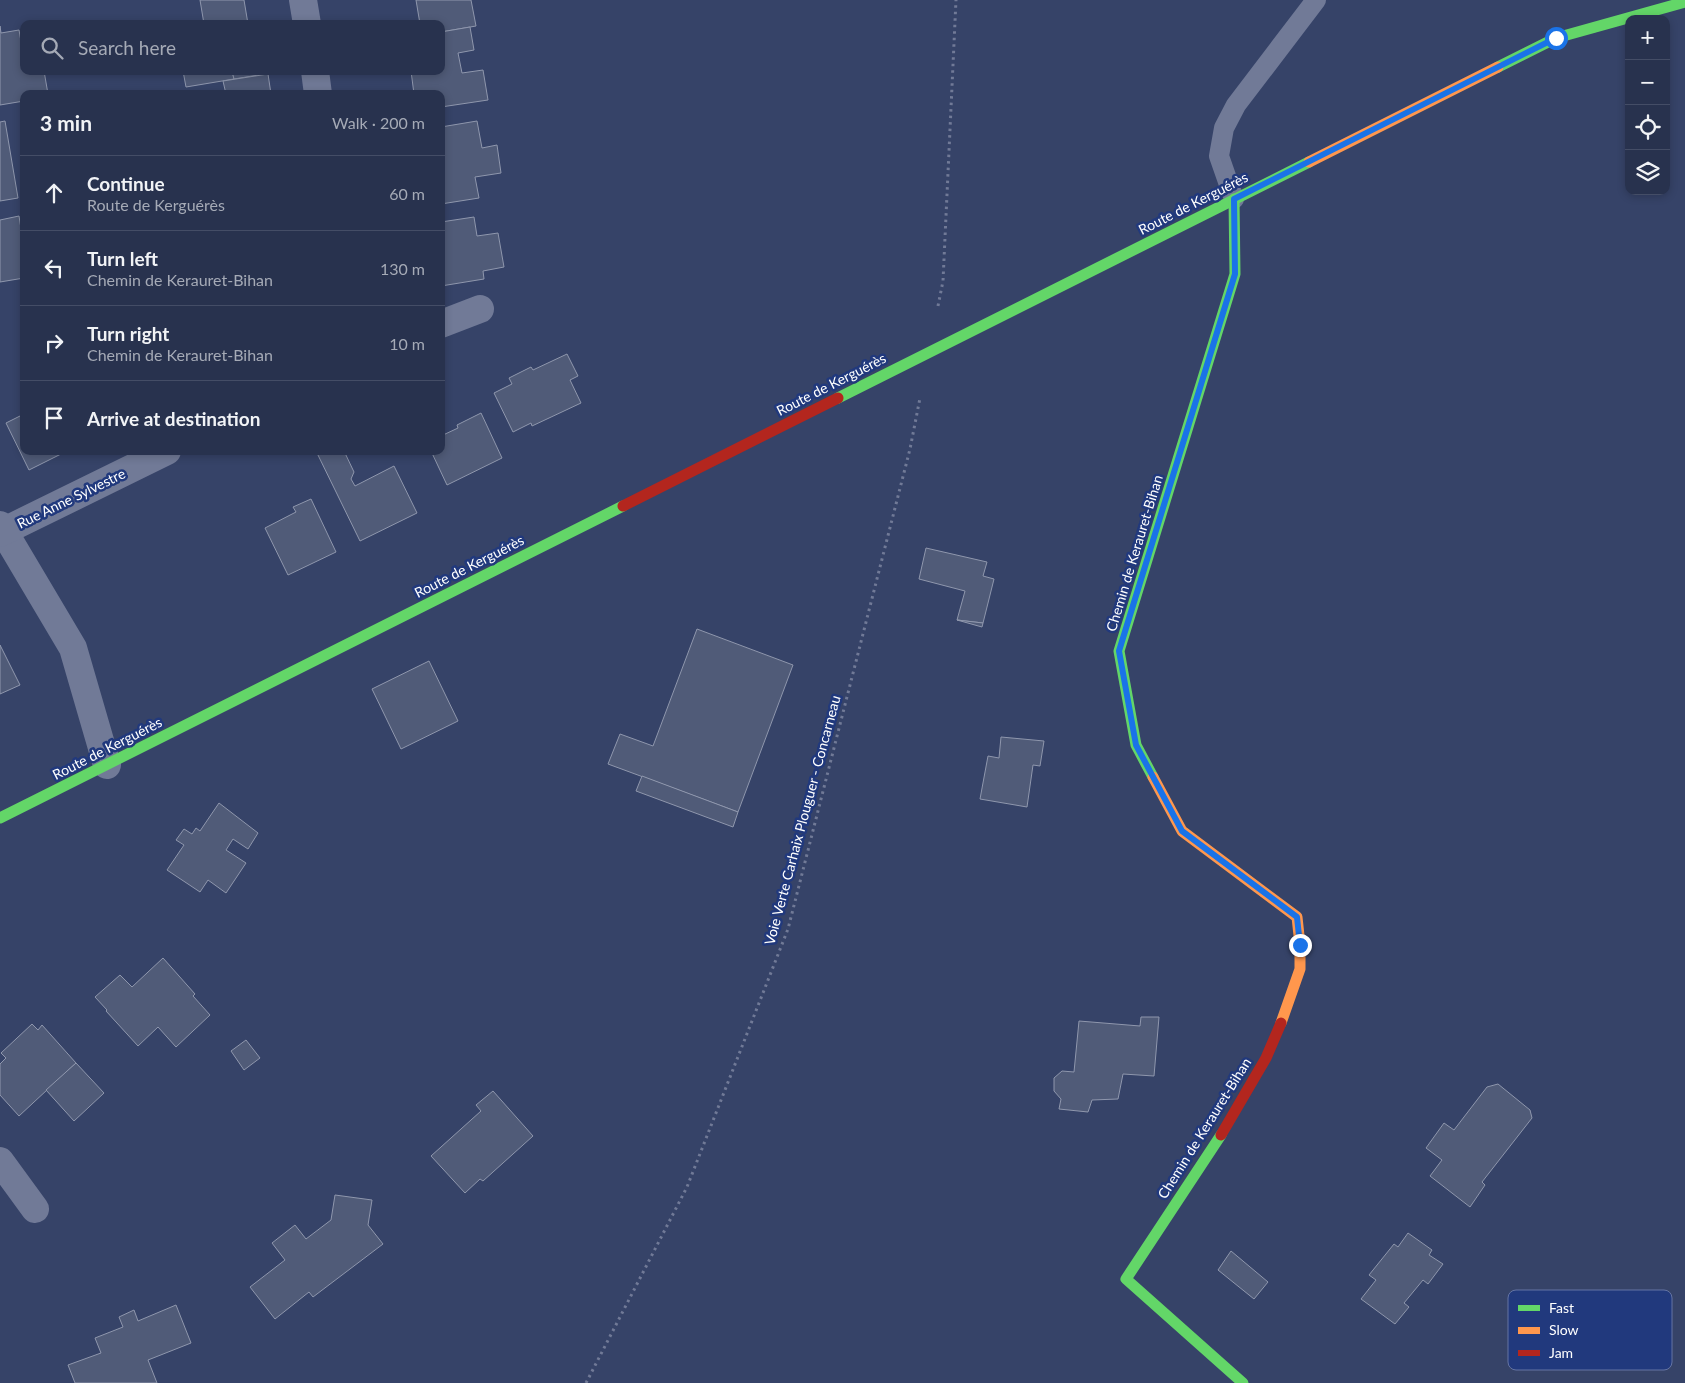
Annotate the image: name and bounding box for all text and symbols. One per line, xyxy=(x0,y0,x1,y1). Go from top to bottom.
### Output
map controls xyxy=(1625,15,1670,195)
button: + xyxy=(1625,15,1670,60)
search box xyxy=(20,20,445,75)
route start xyxy=(1545,27,1568,50)
icon: search xyxy=(38,34,66,62)
text: Search here xyxy=(78,36,176,59)
button: − xyxy=(1625,60,1670,105)
button: locate xyxy=(1625,105,1670,150)
text: 3 min xyxy=(40,110,92,135)
text: Walk · 200 m xyxy=(332,113,425,132)
button: layers xyxy=(1625,150,1670,195)
street label: Route de Kerguérès xyxy=(1135,168,1251,238)
text: Continue xyxy=(87,172,165,195)
icon: ahead xyxy=(40,179,68,207)
text: 60 m xyxy=(389,184,425,203)
text: Route de Kerguérès xyxy=(87,195,225,214)
text: Turn left xyxy=(87,247,158,270)
icon: left xyxy=(40,254,68,282)
text: 130 m xyxy=(380,259,425,278)
text: Chemin de Kerauret-Bihan xyxy=(87,270,273,289)
text: Turn right xyxy=(87,322,169,345)
icon: right xyxy=(40,329,68,357)
text: 10 m xyxy=(389,334,425,353)
text: Chemin de Kerauret-Bihan xyxy=(87,345,273,364)
street label: Route de Kerguérès xyxy=(773,349,889,419)
icon: arrive xyxy=(40,404,68,432)
text: Arrive at destination xyxy=(87,407,260,430)
street label: Rue Anne Sylvestre xyxy=(14,464,128,532)
street label: Chemin de Kerauret-Bihan xyxy=(1102,473,1166,633)
street label: Route de Kerguérès xyxy=(411,531,527,601)
street label: Voie Verte Carhaix Plouguer - Concarneau xyxy=(760,693,844,947)
street label: Route de Kerguérès xyxy=(49,713,165,783)
route end xyxy=(1289,934,1312,957)
street label: Chemin de Kerauret-Bihan xyxy=(1154,1054,1254,1202)
legend xyxy=(1508,1290,1672,1370)
text: Fast xyxy=(1549,1299,1574,1316)
text: Slow xyxy=(1549,1321,1579,1338)
text: Jam xyxy=(1549,1344,1573,1361)

